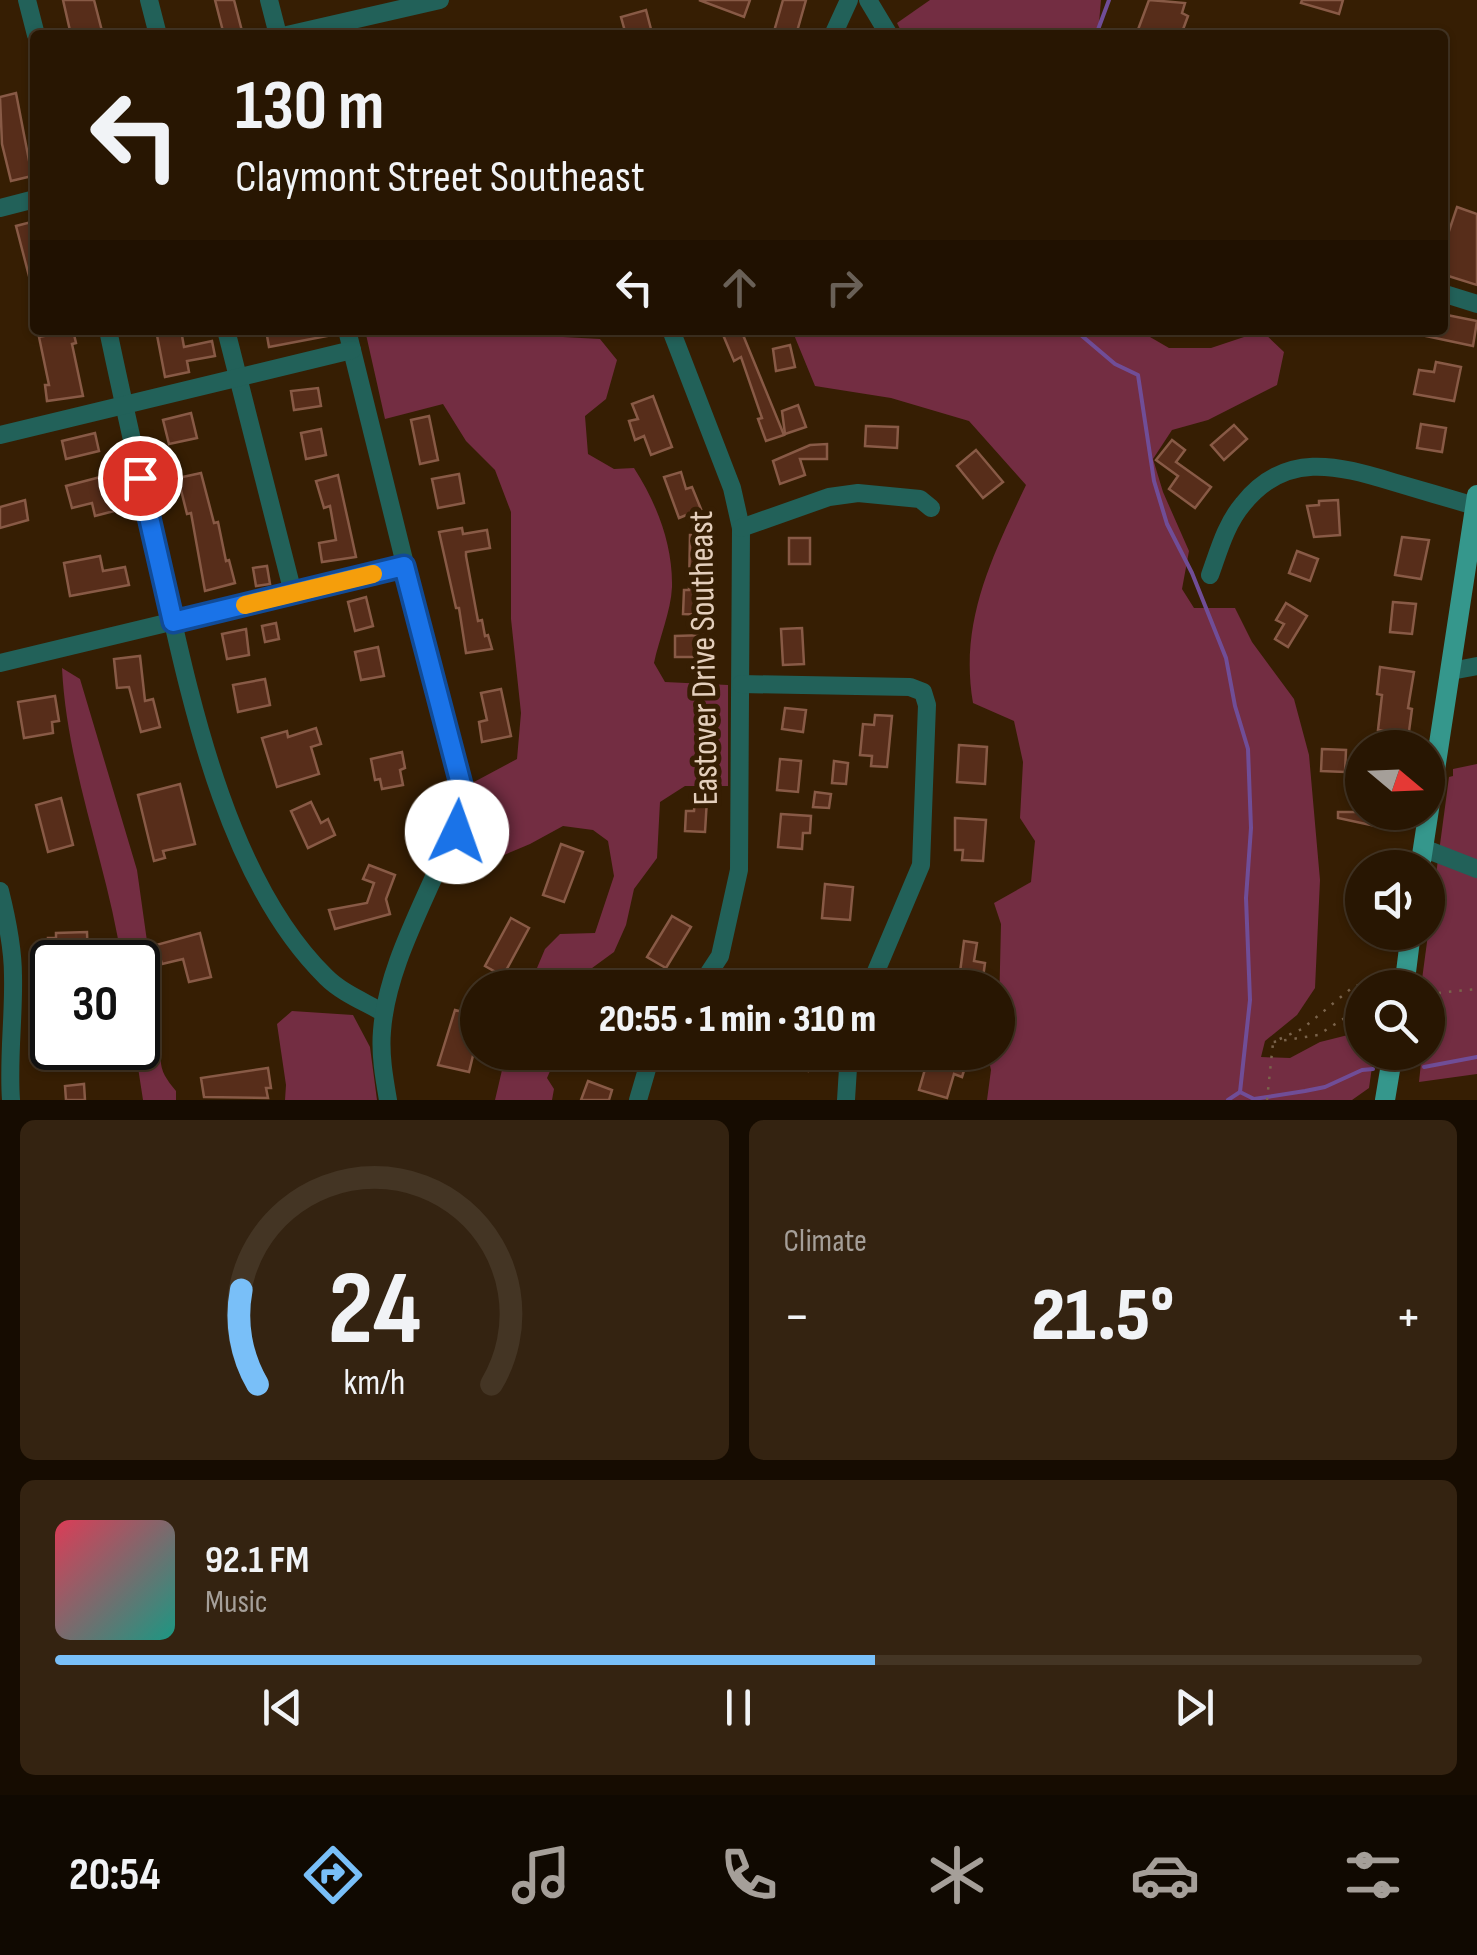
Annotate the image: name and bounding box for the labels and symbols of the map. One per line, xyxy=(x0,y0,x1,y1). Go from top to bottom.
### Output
pin xyxy=(98,436,183,521)
street label: Eastover Drive Southeast xyxy=(680,510,728,806)
north arrow xyxy=(1345,730,1445,830)
position arrow xyxy=(405,780,509,884)
speed limit sign: 30 xyxy=(30,940,160,1070)

